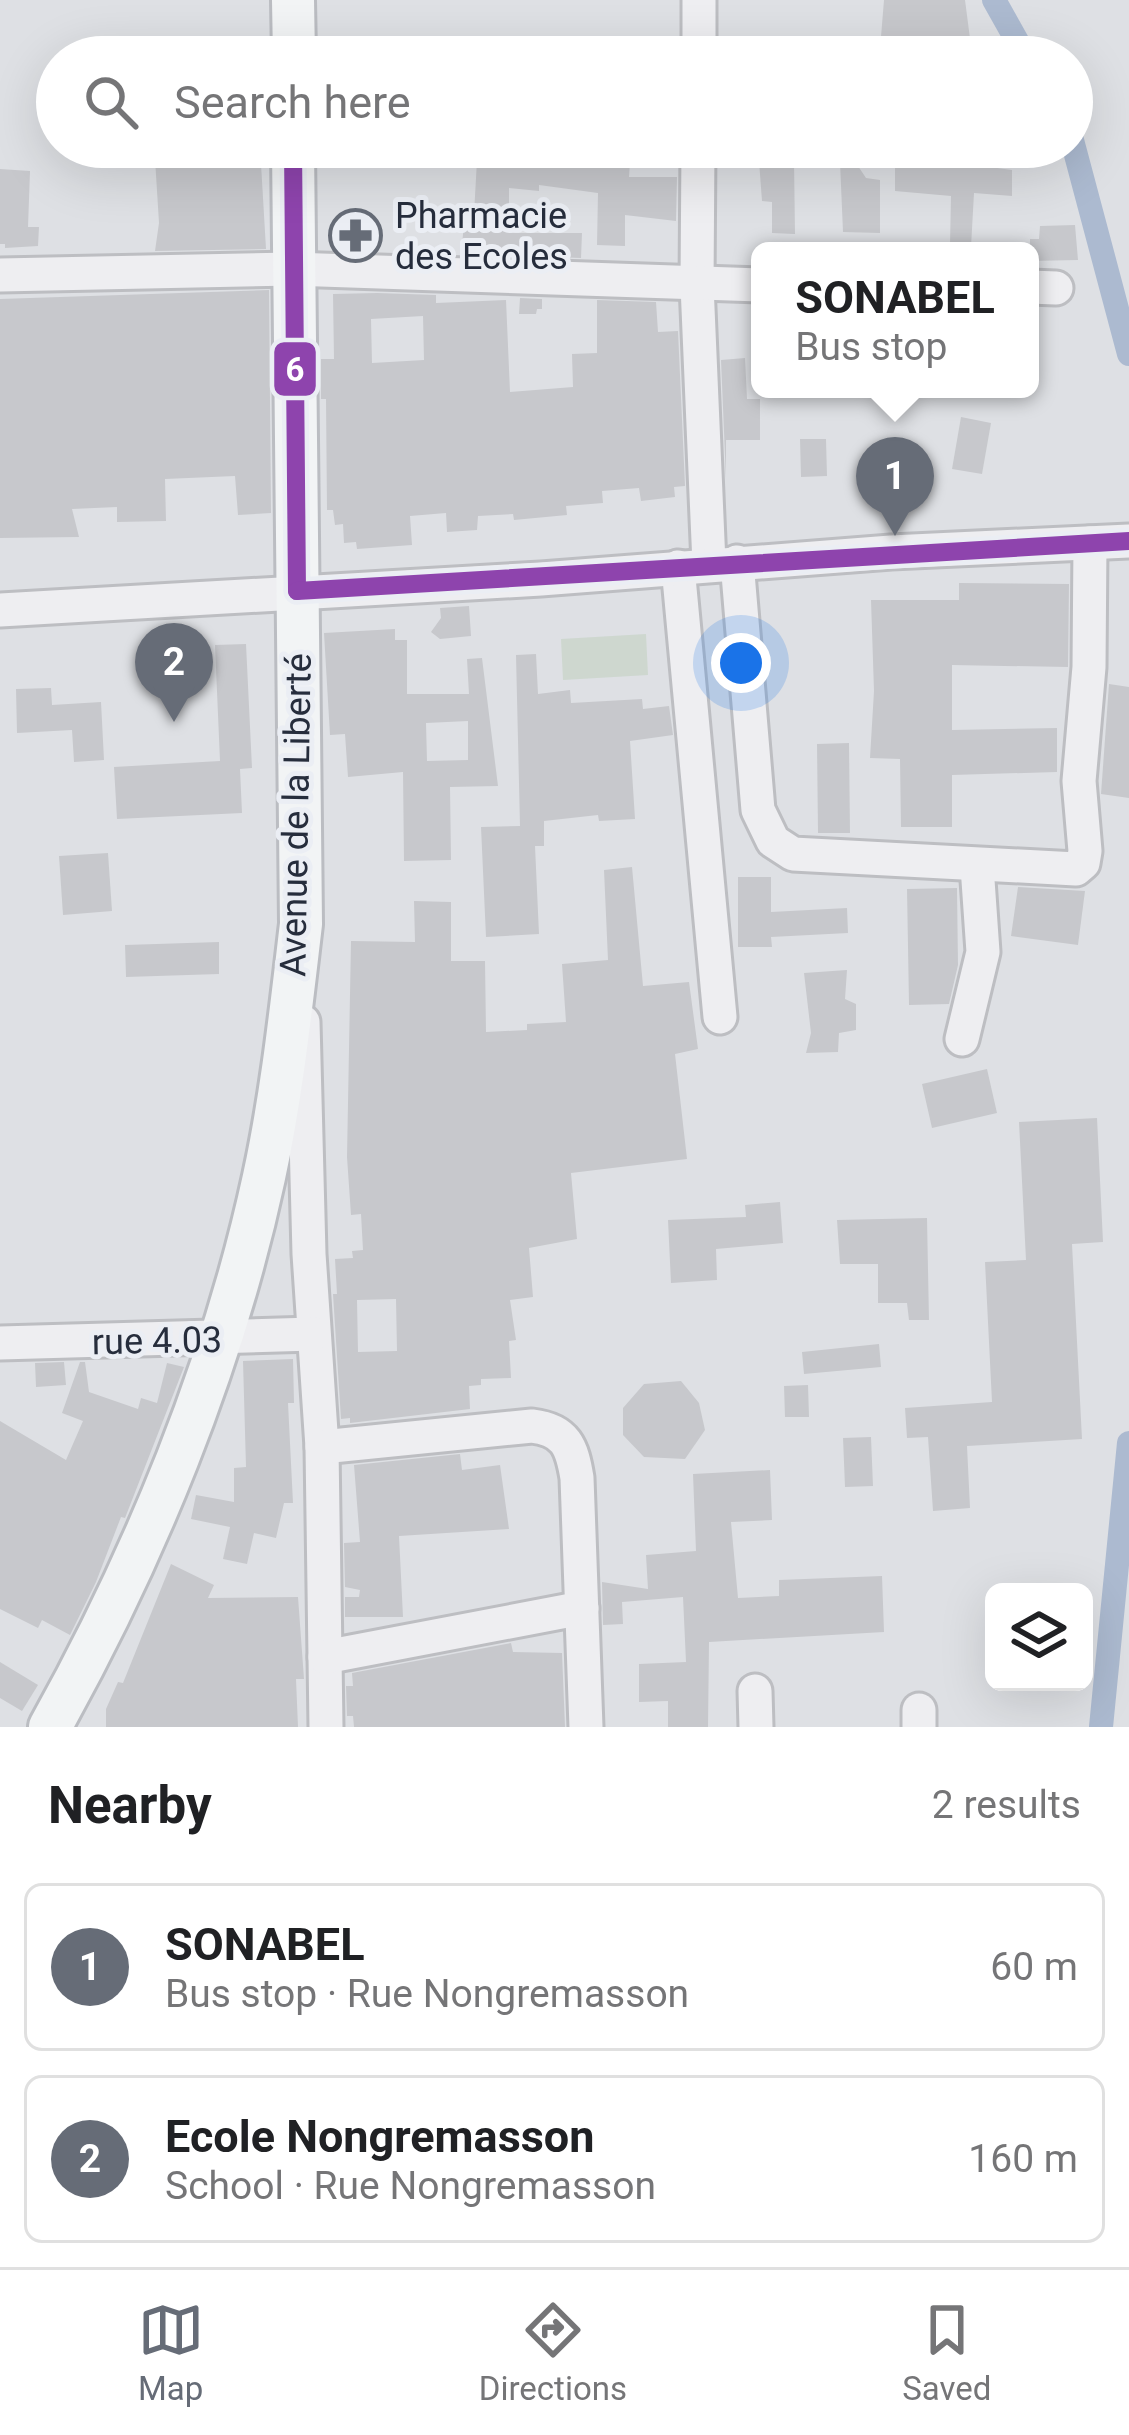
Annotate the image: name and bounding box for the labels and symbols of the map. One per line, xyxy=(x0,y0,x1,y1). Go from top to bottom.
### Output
place label: Pharmacie des Ecoles xyxy=(395,195,568,278)
pharmacy icon: Pharmacie des Ecoles xyxy=(328,208,384,264)
line badge: 6 xyxy=(272,340,318,398)
text: 6 xyxy=(286,350,304,389)
pin: 1 xyxy=(856,437,934,536)
pin: 2 xyxy=(135,623,213,722)
your location xyxy=(711,633,771,693)
street label: Avenue de la Liberté xyxy=(272,653,320,977)
street label: rue 4.03 xyxy=(92,1319,223,1363)

